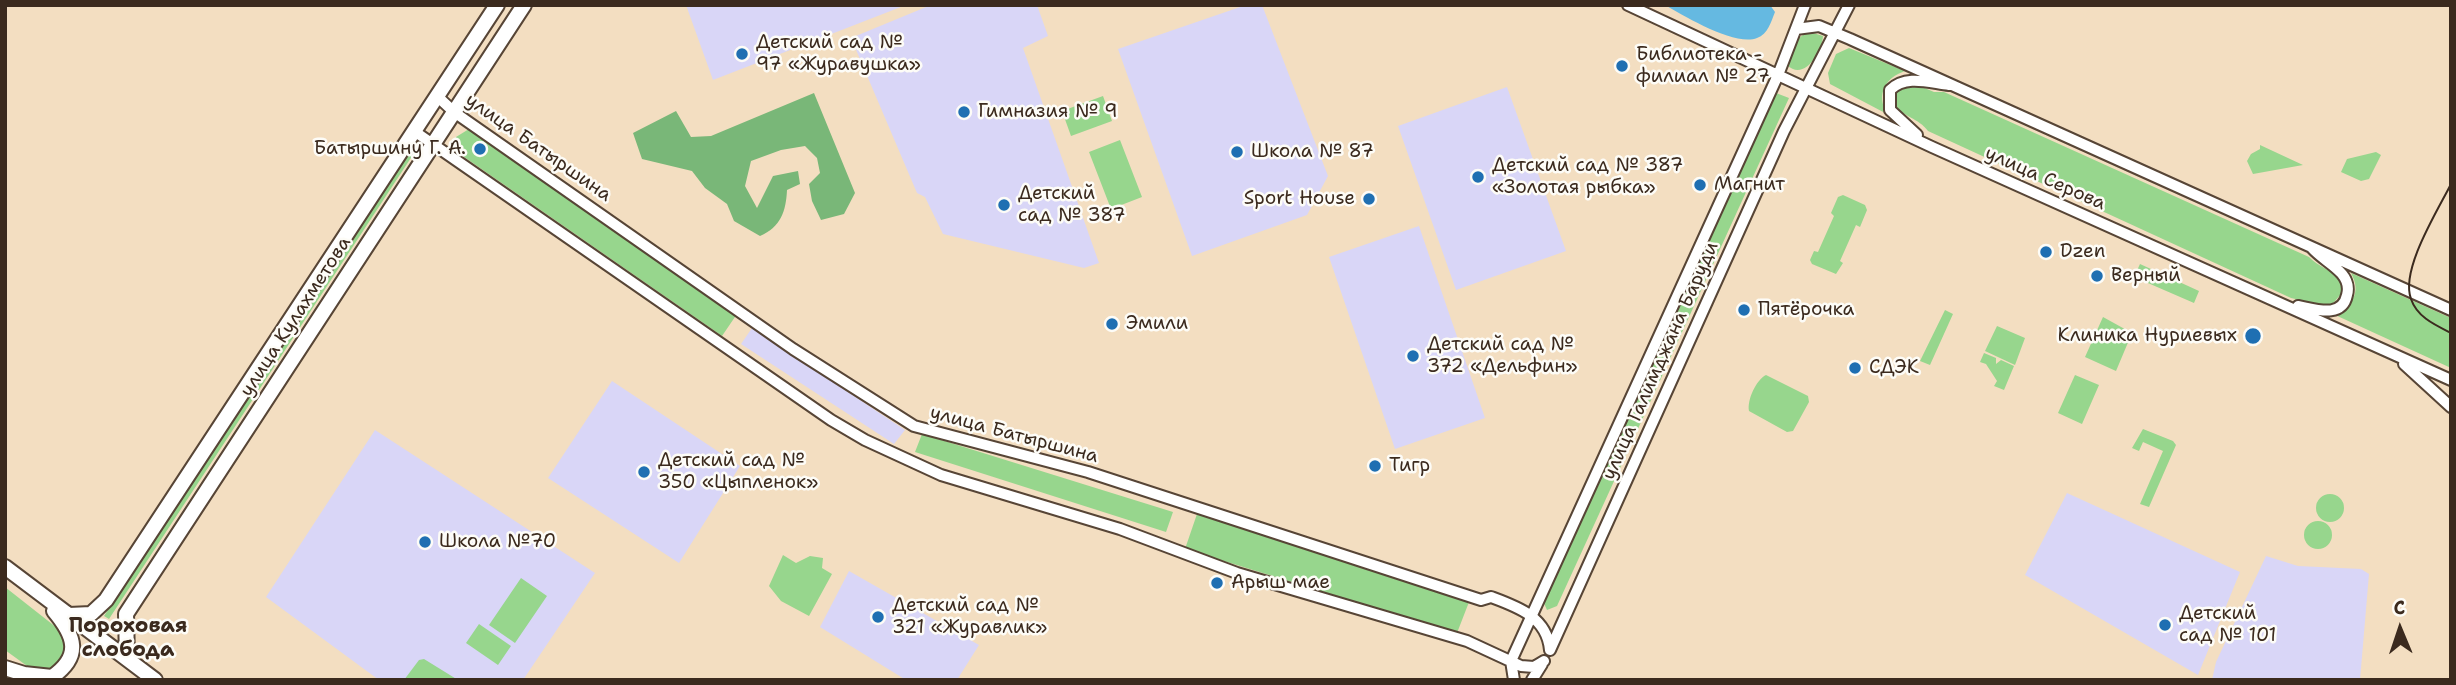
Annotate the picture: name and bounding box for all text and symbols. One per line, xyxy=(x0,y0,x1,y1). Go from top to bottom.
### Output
place label: Детский сад № 97 «Журавушка» xyxy=(756,32,921,76)
place label: Библиотека - филиал № 27 xyxy=(1636,44,1770,88)
marker: Детский сад № 97 «Журавушка» xyxy=(734,46,750,62)
marker: Библиотека - филиал № 27 xyxy=(1614,58,1630,74)
street label: улица Батыршина xyxy=(461,89,615,207)
place label: Гимназия № 9 xyxy=(978,101,1118,123)
marker: Гимназия № 9 xyxy=(956,104,972,120)
place label: Батыршину Г. А. xyxy=(314,138,466,160)
marker: Батыршину Г. А. xyxy=(472,141,488,157)
place label: Школа № 87 xyxy=(1251,141,1374,163)
street label: улица Серова xyxy=(1981,142,2109,216)
marker: Школа № 87 xyxy=(1229,144,1245,160)
place label: Детский сад № 387 «Золотая рыбка» xyxy=(1492,155,1683,199)
marker: Детский сад № 387 «Золотая рыбка» xyxy=(1470,169,1486,185)
place label: Магнит xyxy=(1714,174,1785,196)
marker: Магнит xyxy=(1692,177,1708,193)
place label: Детский сад № 387 xyxy=(1018,183,1126,227)
place label: Sport House xyxy=(1244,188,1355,210)
marker: Sport House xyxy=(1361,191,1377,207)
marker: Детский сад № 387 xyxy=(996,197,1012,213)
street label: улица Кулахметова xyxy=(236,233,356,401)
street label: улица Галимджана Баруди xyxy=(1598,238,1724,484)
place label: Dzen xyxy=(2060,241,2105,263)
marker: Dzen xyxy=(2038,244,2054,260)
place label: Верный xyxy=(2111,265,2181,287)
marker: Верный xyxy=(2089,268,2105,284)
place label: Пятёрочка xyxy=(1758,299,1854,321)
marker: Пятёрочка xyxy=(1736,302,1752,318)
place label: Эмили xyxy=(1126,313,1188,335)
marker: Эмили xyxy=(1104,316,1120,332)
place label: Клиника Нуриевых xyxy=(2058,325,2237,347)
marker: Клиника Нуриевых xyxy=(2243,326,2263,346)
place label: Детский сад № 372 «Дельфин» xyxy=(1427,334,1578,378)
marker: Детский сад № 372 «Дельфин» xyxy=(1405,348,1421,364)
place label: СДЭК xyxy=(1869,357,1919,379)
marker: СДЭК xyxy=(1847,360,1863,376)
street label: улица Батыршина xyxy=(927,402,1101,468)
place label: Детский сад № 350 «Цыпленок» xyxy=(658,450,818,494)
place label: Тигр xyxy=(1389,455,1430,477)
marker: Тигр xyxy=(1367,458,1383,474)
marker: Детский сад № 350 «Цыпленок» xyxy=(636,464,652,480)
place label: Школа №70 xyxy=(439,531,556,553)
marker: Школа №70 xyxy=(417,534,433,550)
place label: Арыш мае xyxy=(1231,572,1330,594)
marker: Арыш мае xyxy=(1209,575,1225,591)
north arrow xyxy=(2365,594,2435,664)
place label: Детский сад № 321 «Журавлик» xyxy=(892,595,1047,639)
text: С xyxy=(2393,595,2406,620)
place label: Детский сад № 101 xyxy=(2179,603,2277,647)
marker: Детский сад № 321 «Журавлик» xyxy=(870,609,886,625)
district label: Пороховая слобода xyxy=(69,614,187,664)
marker: Детский сад № 101 xyxy=(2157,617,2173,633)

